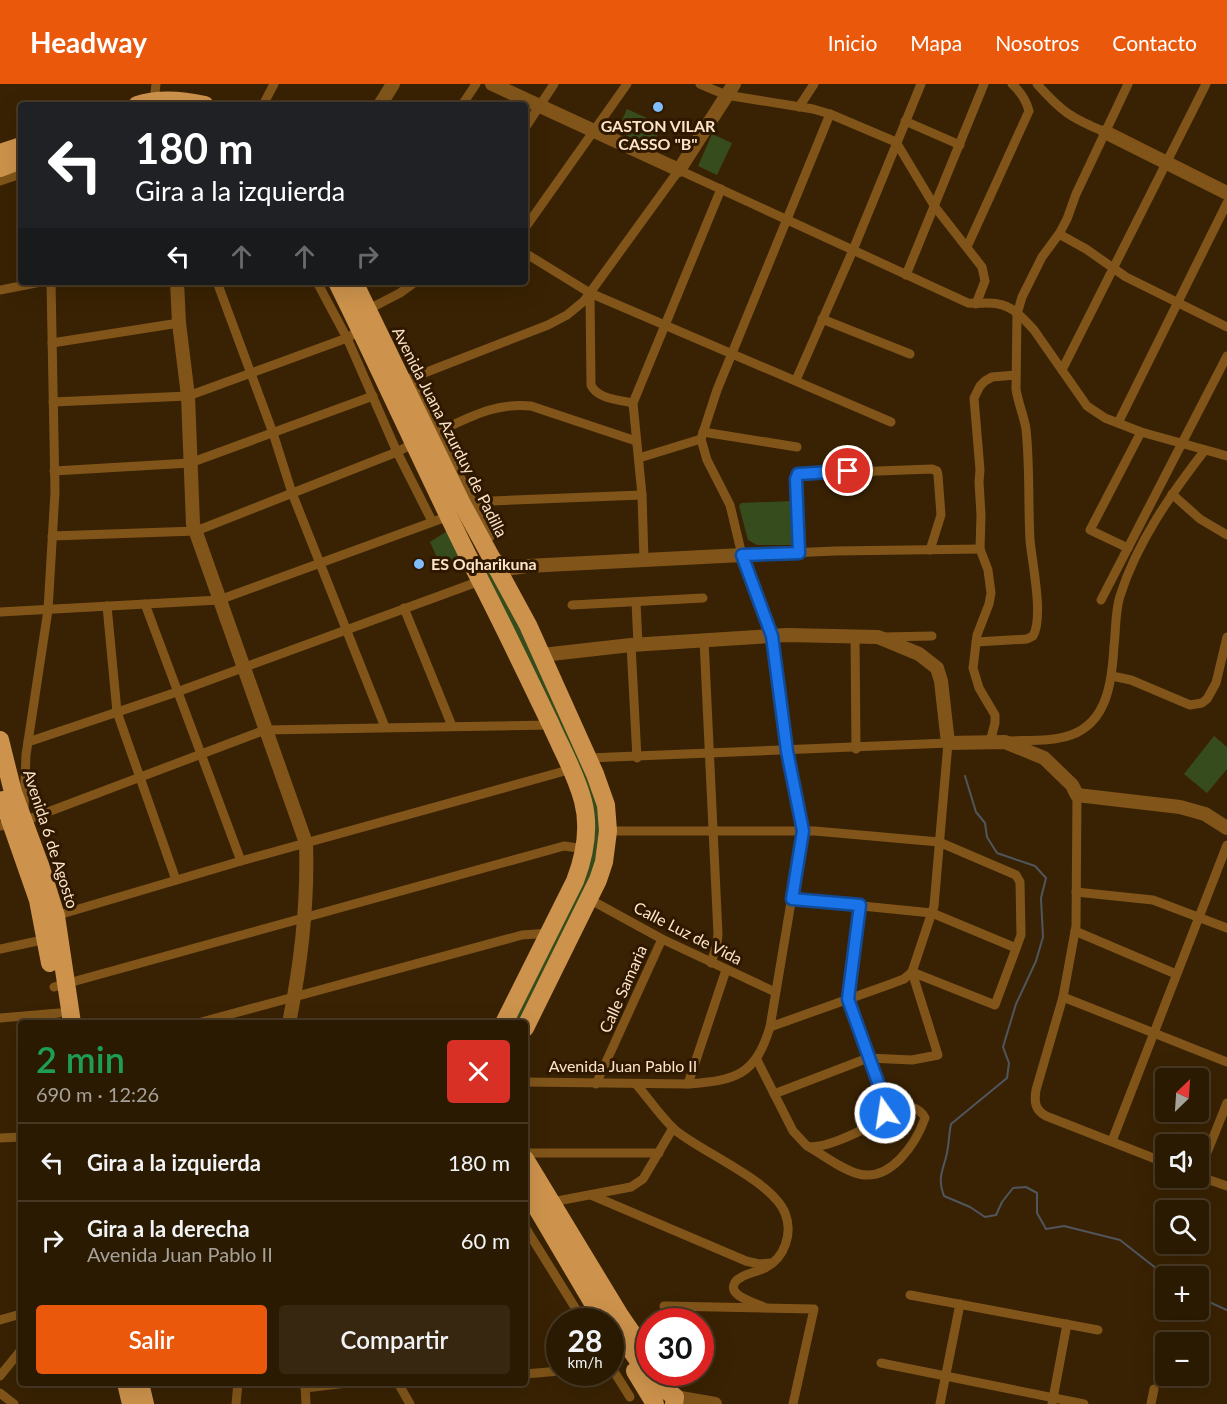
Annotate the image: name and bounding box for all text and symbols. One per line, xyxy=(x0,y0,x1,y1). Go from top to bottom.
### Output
text: Headway xyxy=(30,25,147,59)
text: Inicio xyxy=(828,30,877,55)
text: Mapa xyxy=(910,30,962,55)
text: Nosotros xyxy=(995,30,1079,55)
text: Contacto xyxy=(1112,30,1197,55)
marker: GASTON VILAR CASSO "B" xyxy=(651,100,665,114)
place label: GASTON VILAR CASSO "B" xyxy=(601,116,716,153)
text: 180 m xyxy=(135,123,253,173)
icon: left xyxy=(36,126,114,204)
text: Gira a la izquierda xyxy=(135,174,345,207)
icon: left xyxy=(162,240,195,273)
icon: ahead xyxy=(225,240,258,273)
icon: ahead xyxy=(288,240,321,273)
icon: right xyxy=(351,240,384,273)
street label: Avenida Juana Azurduy de Padilla xyxy=(389,324,512,540)
pin xyxy=(822,445,873,496)
icon: arrive xyxy=(831,454,864,487)
place label: ES Oqharikuna xyxy=(431,554,537,573)
marker: ES Oqharikuna xyxy=(412,557,426,571)
street label: Avenida 6 de Agosto xyxy=(20,767,83,911)
street label: Calle Luz de Vida xyxy=(631,897,746,968)
street label: Calle Samaria xyxy=(595,942,650,1036)
text: 2 min xyxy=(36,1037,125,1081)
button: close xyxy=(447,1040,510,1103)
street label: Avenida Juan Pablo II xyxy=(549,1056,697,1075)
north arrow xyxy=(1155,1068,1209,1122)
map controls xyxy=(1155,1068,1209,1386)
position arrow xyxy=(853,1081,917,1145)
text: 690 m · 12:26 xyxy=(36,1082,159,1106)
button: sound xyxy=(1155,1134,1209,1188)
icon: left xyxy=(36,1146,69,1179)
text: Gira a la izquierda xyxy=(87,1149,261,1176)
text: 180 m xyxy=(448,1149,510,1176)
button: search xyxy=(1155,1200,1209,1254)
text: Gira a la derecha xyxy=(87,1215,250,1242)
icon: right xyxy=(36,1224,69,1257)
text: 60 m xyxy=(461,1227,510,1254)
text: Avenida Juan Pablo II xyxy=(87,1242,273,1266)
button: + xyxy=(1155,1266,1209,1320)
button: Salir xyxy=(36,1305,267,1374)
button: Compartir xyxy=(279,1305,510,1374)
speed limit sign: 30 xyxy=(636,1308,714,1386)
text: 28 xyxy=(568,1322,602,1358)
button: − xyxy=(1155,1332,1209,1386)
text: km/h xyxy=(567,1353,603,1371)

